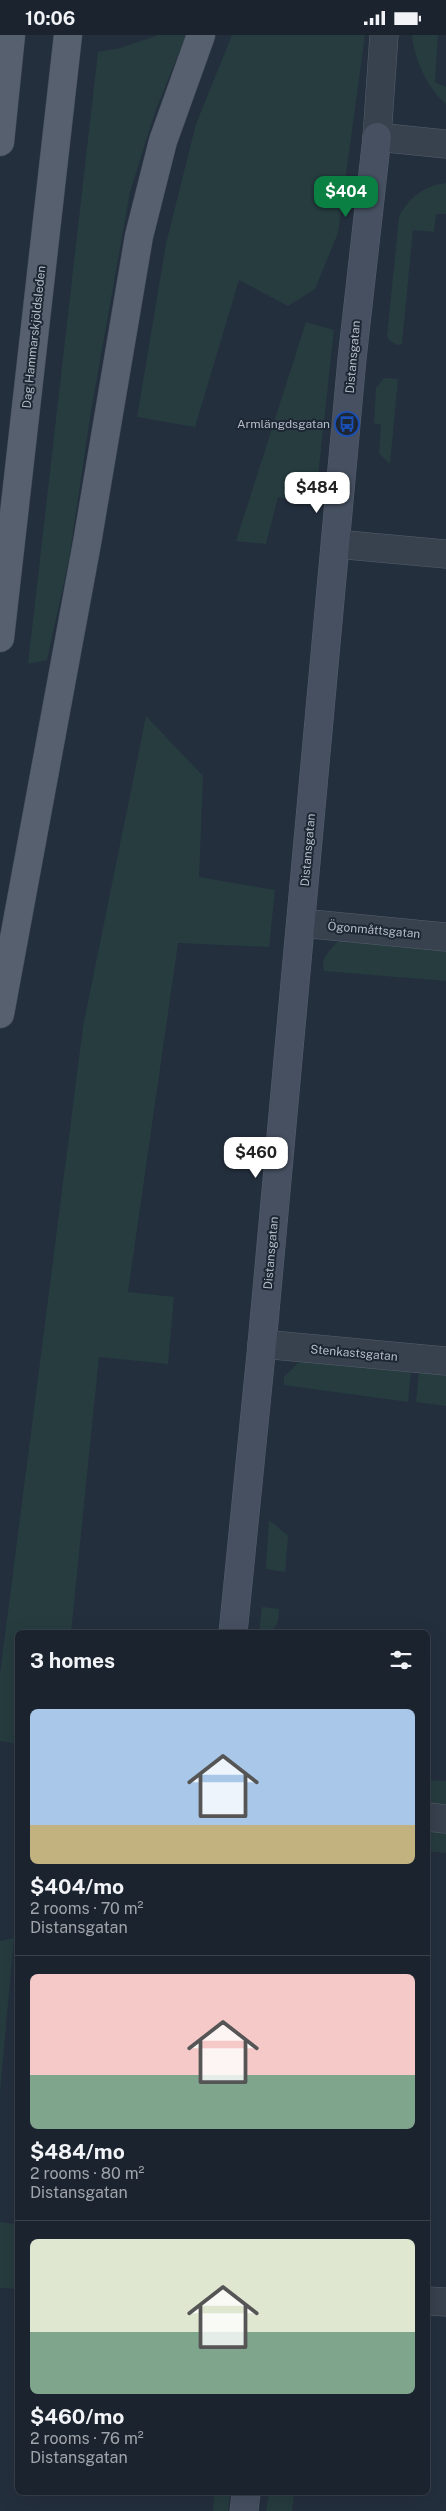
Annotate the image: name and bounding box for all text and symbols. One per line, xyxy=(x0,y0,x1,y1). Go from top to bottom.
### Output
text: 10:06 xyxy=(25,7,75,29)
pin: $404 xyxy=(316,175,376,218)
text: $404 xyxy=(325,182,367,201)
street label: Dag Hammarskjöldsleden xyxy=(20,265,48,409)
street label: Distansgatan xyxy=(343,320,363,394)
bus stop icon: Armlängdsgatan xyxy=(334,411,360,437)
place label: Armlängdsgatan xyxy=(237,417,330,431)
pin: $484 xyxy=(287,471,347,514)
text: $484 xyxy=(296,478,338,497)
street label: Distansgatan xyxy=(298,813,318,887)
street label: Ögonmåttsgatan xyxy=(327,919,421,941)
pin: $460 xyxy=(226,1137,286,1179)
text: $460 xyxy=(235,1143,277,1162)
street label: Distansgatan xyxy=(261,1216,281,1290)
street label: Stenkastsgatan xyxy=(310,1342,398,1364)
icon: filters xyxy=(387,1646,415,1674)
text: 3 homes xyxy=(30,1648,115,1673)
icon: home xyxy=(178,1741,268,1831)
text: $404/mo xyxy=(30,1874,124,1899)
text: 2 rooms · 70 m² xyxy=(30,1899,143,1918)
text: Distansgatan xyxy=(30,1918,128,1937)
icon: home xyxy=(178,2007,268,2097)
text: $484/mo xyxy=(30,2139,125,2164)
text: 2 rooms · 80 m² xyxy=(30,2164,144,2183)
text: Distansgatan xyxy=(30,2183,128,2202)
icon: home xyxy=(178,2272,268,2362)
text: $460/mo xyxy=(30,2404,124,2429)
text: 2 rooms · 76 m² xyxy=(30,2429,144,2448)
text: Distansgatan xyxy=(30,2448,128,2467)

